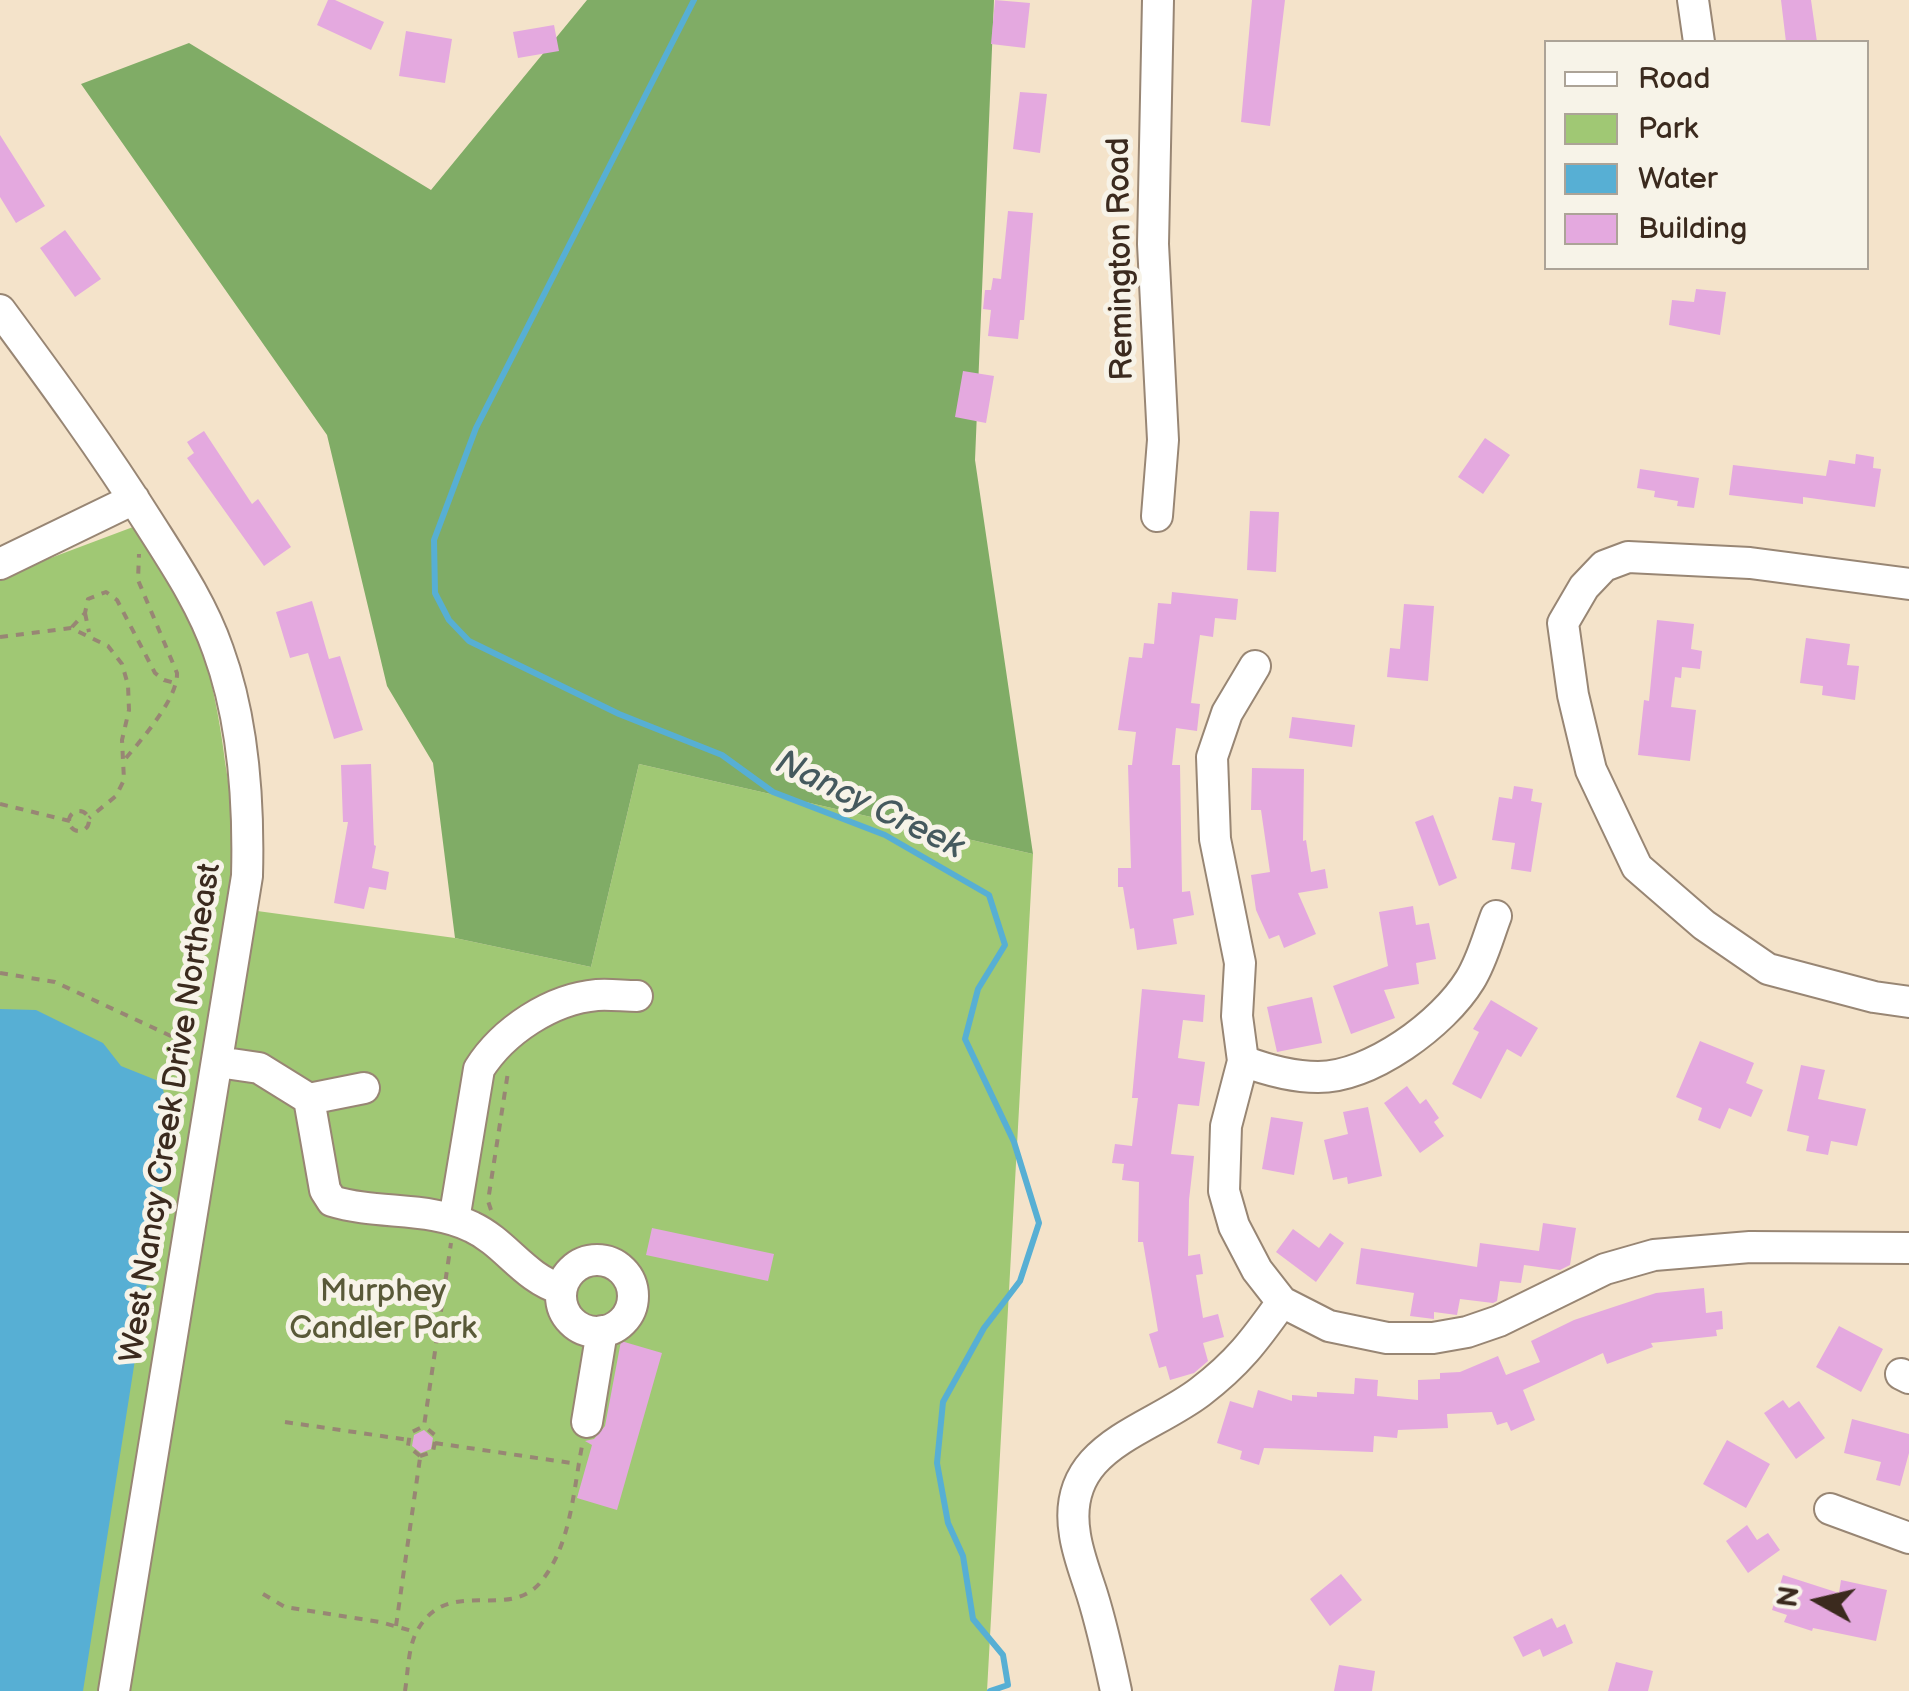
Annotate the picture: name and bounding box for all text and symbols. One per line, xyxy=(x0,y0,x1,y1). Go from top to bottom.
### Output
legend xyxy=(1544,40,1869,270)
text: Road xyxy=(1638,61,1711,97)
text: Park xyxy=(1638,111,1698,147)
street label: Remington Road xyxy=(1101,137,1143,381)
text: Water xyxy=(1638,161,1718,197)
text: Building xyxy=(1638,211,1747,247)
water label: Nancy Creek xyxy=(768,742,970,870)
street label: West Nancy Creek Drive Northeast xyxy=(114,861,230,1365)
park label: Murphey Candler Park xyxy=(289,1274,477,1349)
north arrow xyxy=(1769,1551,1869,1651)
text: N xyxy=(1771,1584,1807,1609)

